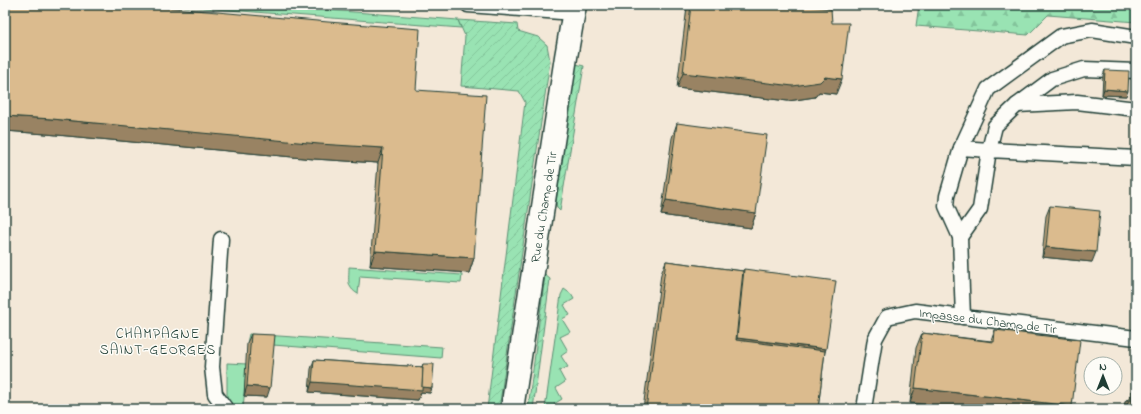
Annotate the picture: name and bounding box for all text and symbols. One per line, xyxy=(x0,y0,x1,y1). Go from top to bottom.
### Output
street label: Rue du Champ de Tir xyxy=(526,149,563,264)
street label: Impasse du Champ de Tir xyxy=(918,304,1059,339)
district label: CHAMPAGNE SAINT-GEORGES xyxy=(100,324,216,361)
north arrow xyxy=(1083,356,1123,396)
text: N xyxy=(1099,359,1107,375)

